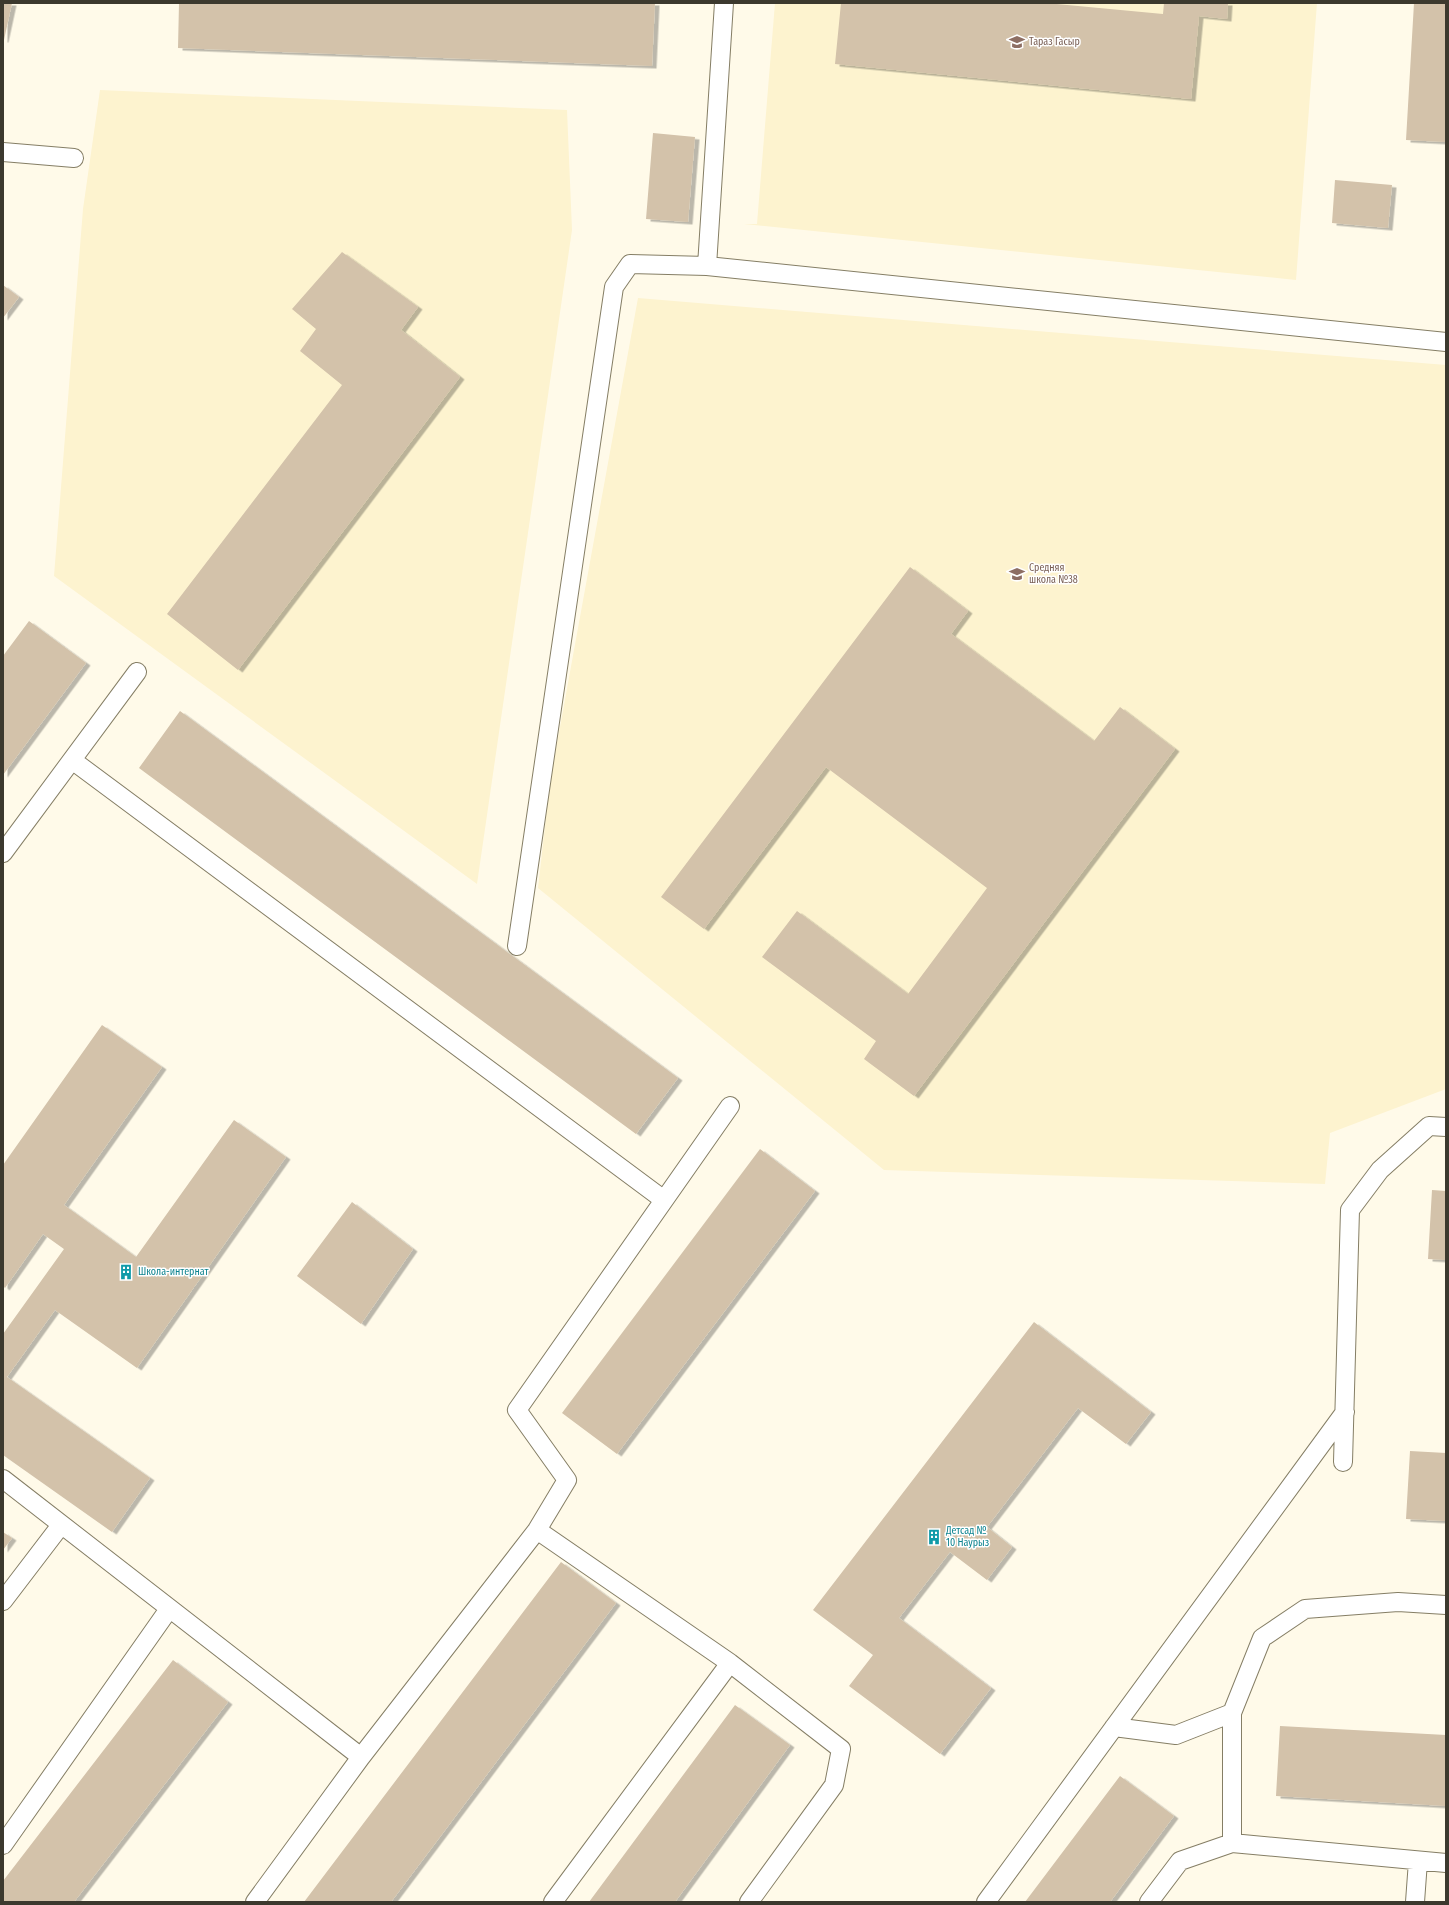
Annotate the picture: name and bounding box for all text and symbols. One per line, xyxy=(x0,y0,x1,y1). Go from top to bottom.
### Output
school or university icon: Тараз Гасыр xyxy=(1008,33,1026,51)
place label: Тараз Гасыр xyxy=(1029,36,1080,48)
place label: Средняя школа №38 xyxy=(1029,562,1078,586)
school or university icon: Средняя школа №38 xyxy=(1008,565,1026,583)
building icon: Школа-интернат xyxy=(117,1263,135,1281)
place label: Школа-интернат xyxy=(138,1266,209,1278)
place label: Детсад № 10 Наурыз xyxy=(945,1525,989,1549)
building icon: Детсад № 10 Наурыз xyxy=(925,1528,943,1546)

